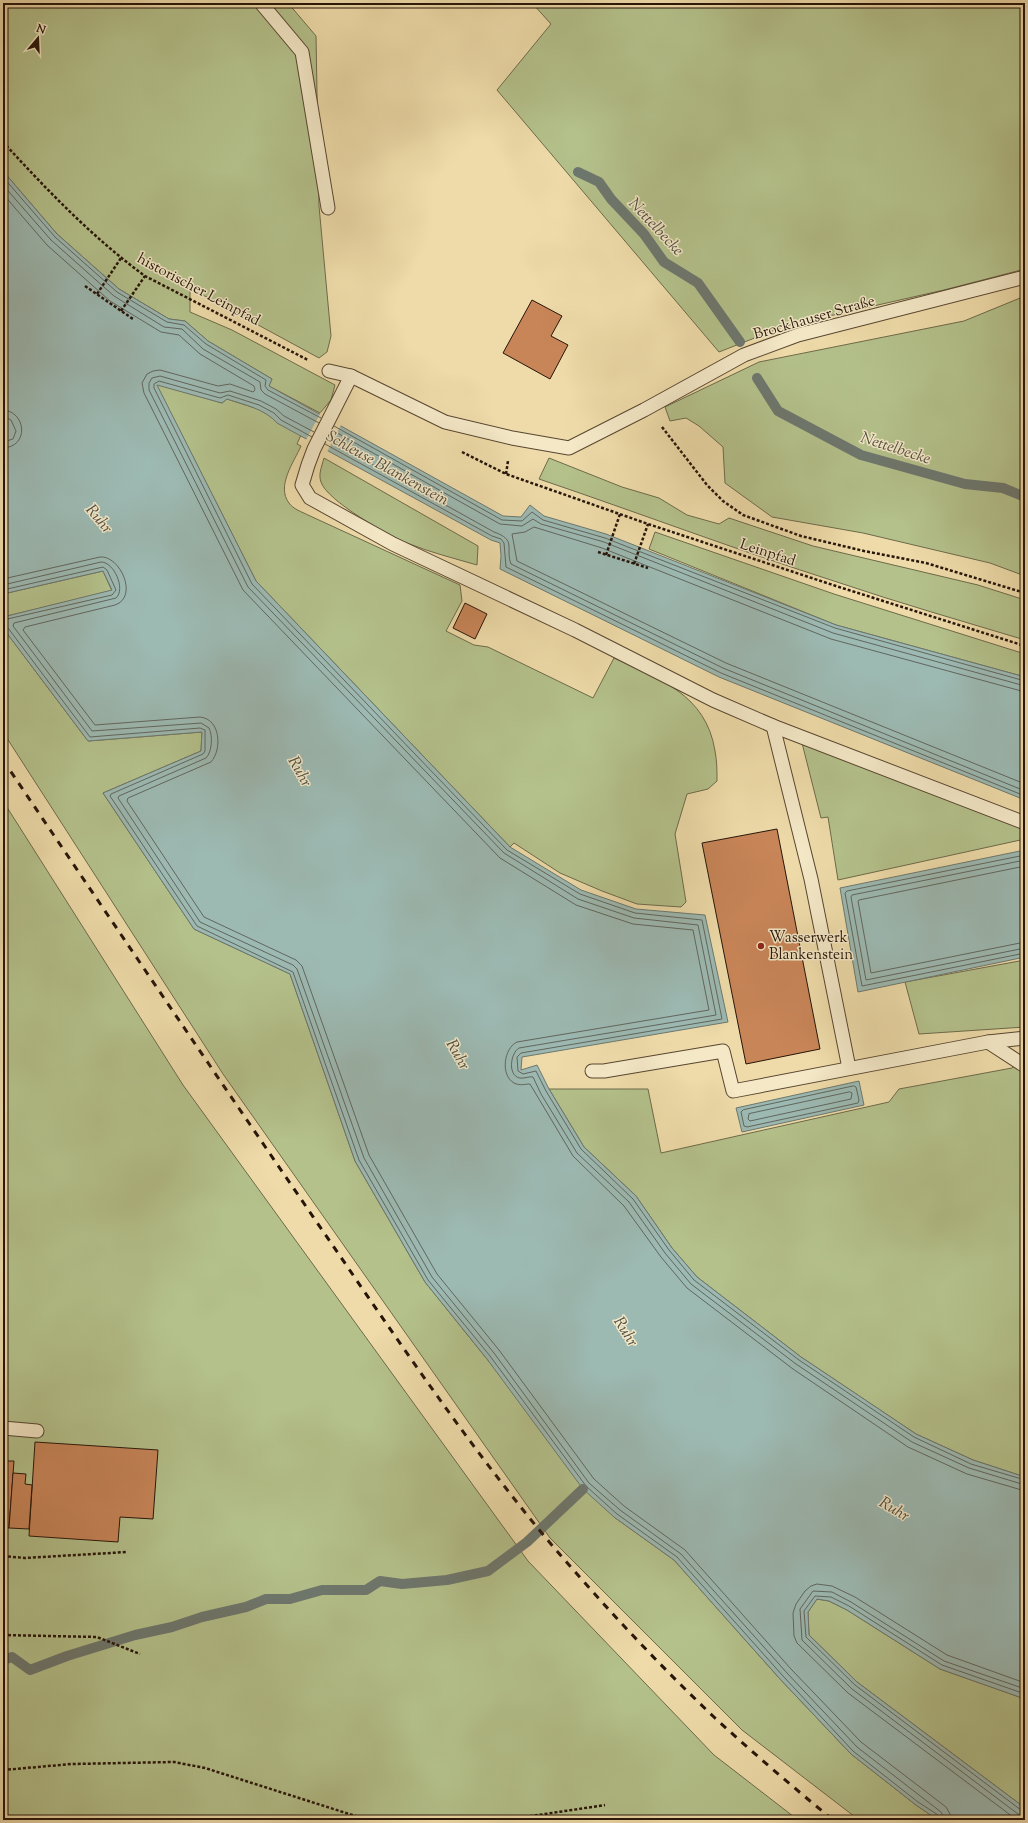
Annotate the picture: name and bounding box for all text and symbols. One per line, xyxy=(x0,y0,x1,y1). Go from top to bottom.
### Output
north arrow xyxy=(18,18,58,58)
text: N xyxy=(33,20,48,39)
water label: Nettelbecke xyxy=(622,193,688,262)
street label: historischer Leinpfad xyxy=(133,249,264,332)
street label: Brockhauser Straße xyxy=(751,291,878,346)
water label: Schleuse Blankenstein xyxy=(321,426,453,513)
water label: Nettelbecke xyxy=(857,427,933,471)
water label: Ruhr xyxy=(79,500,117,539)
street label: Leinpfad xyxy=(737,535,799,572)
water label: Ruhr xyxy=(281,753,317,792)
place label: Wasserwerk Blankenstein xyxy=(769,928,853,966)
marker: Wasserwerk Blankenstein xyxy=(756,941,766,951)
water label: Ruhr xyxy=(439,1036,475,1075)
water label: Ruhr xyxy=(607,1313,643,1352)
water label: Ruhr xyxy=(874,1492,914,1528)

